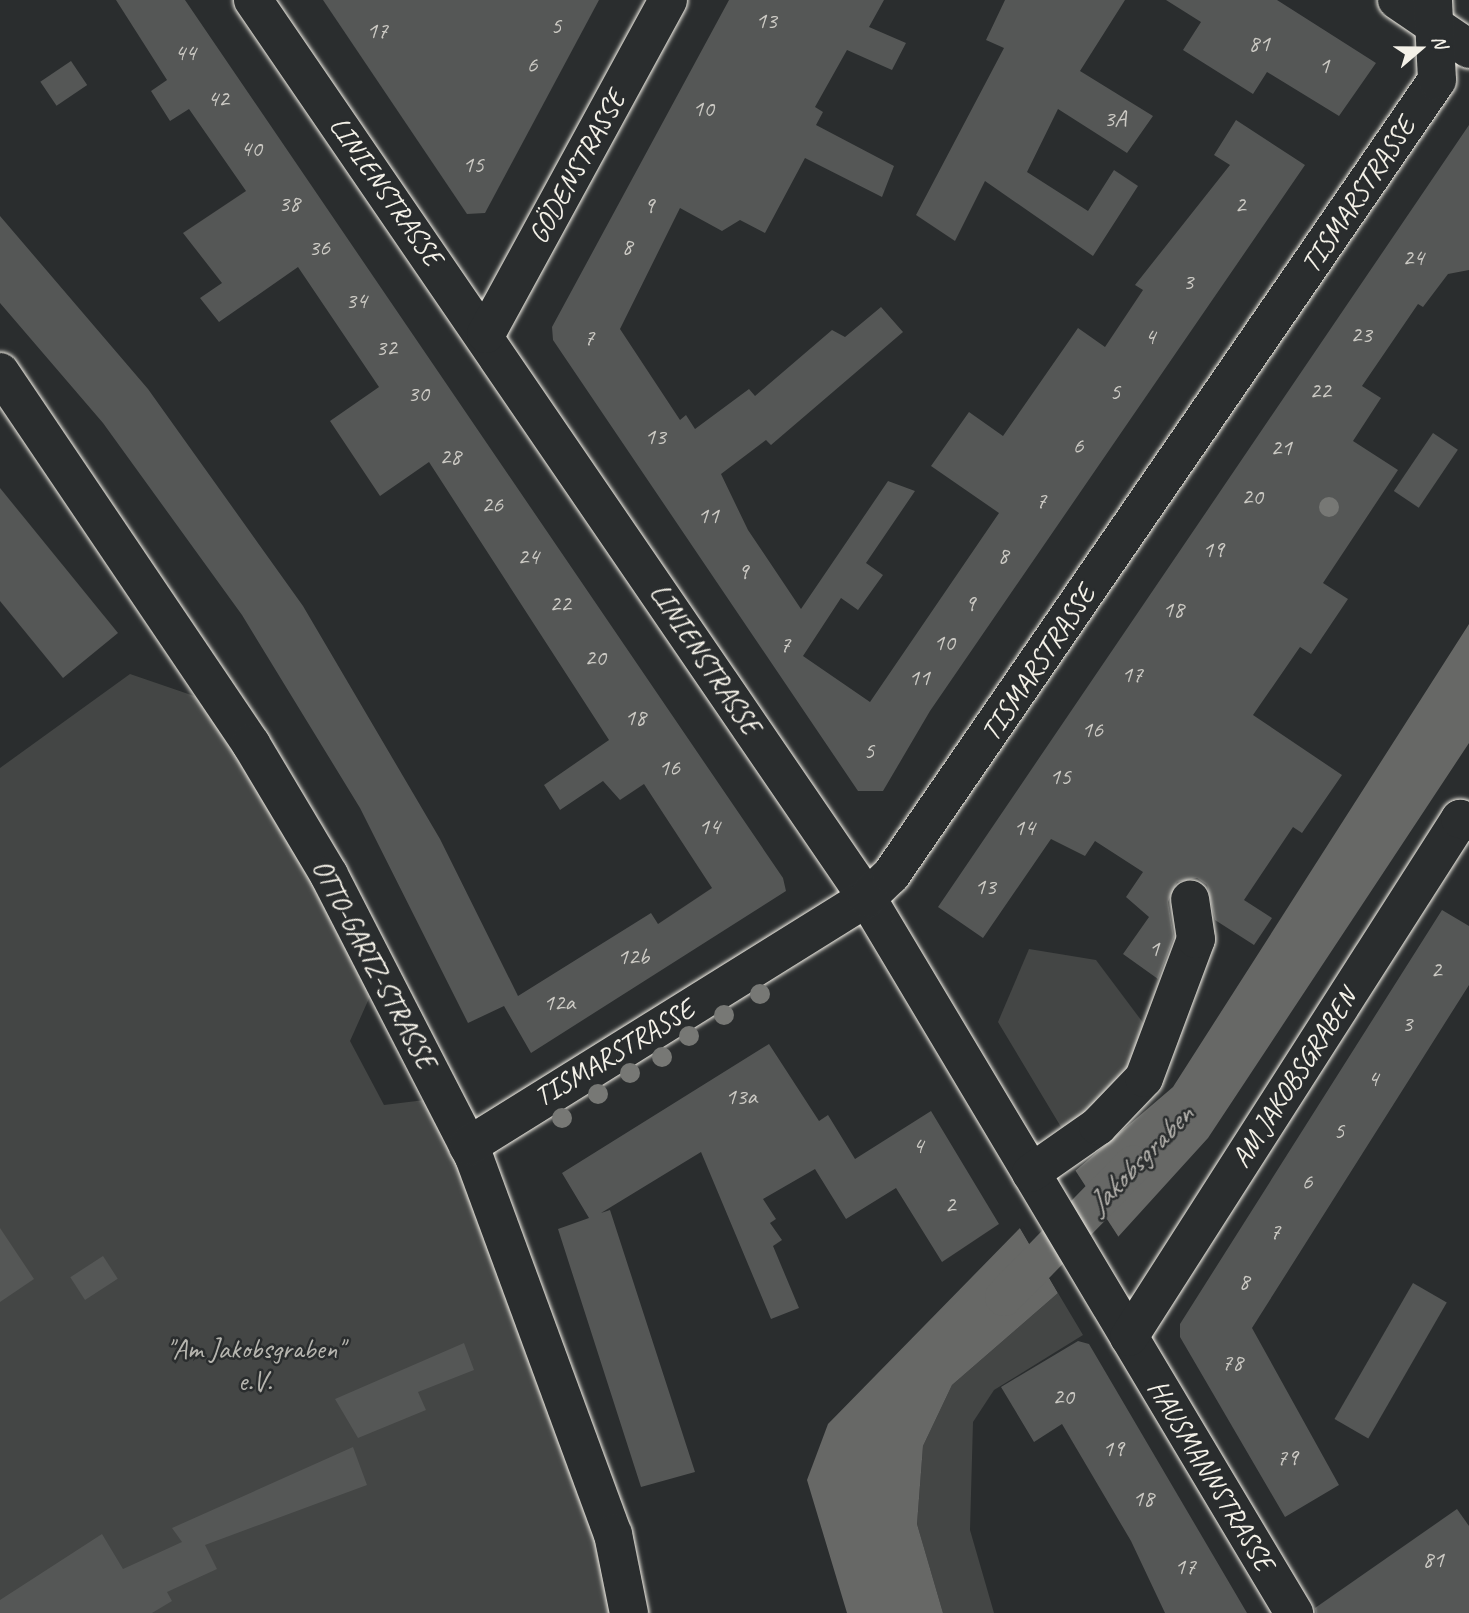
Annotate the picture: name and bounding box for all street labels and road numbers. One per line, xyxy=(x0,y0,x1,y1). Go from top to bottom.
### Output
street label: GÖDENSTRASSE xyxy=(521,85,633,249)
street label: LINIENSTRASSE xyxy=(322,110,450,272)
street label: TISMARSTRASSE xyxy=(1294,111,1422,279)
street label: LINIENSTRASSE xyxy=(642,577,768,741)
street label: TISMARSTRASSE xyxy=(974,579,1102,747)
street label: OTTO-GARTZ-STRASSE xyxy=(305,854,443,1074)
street label: AM JAKOBSGRABEN xyxy=(1224,983,1364,1173)
street label: TISMARSTRASSE xyxy=(528,992,700,1114)
street label: HAUSMANNSTRASSE xyxy=(1141,1373,1281,1577)

